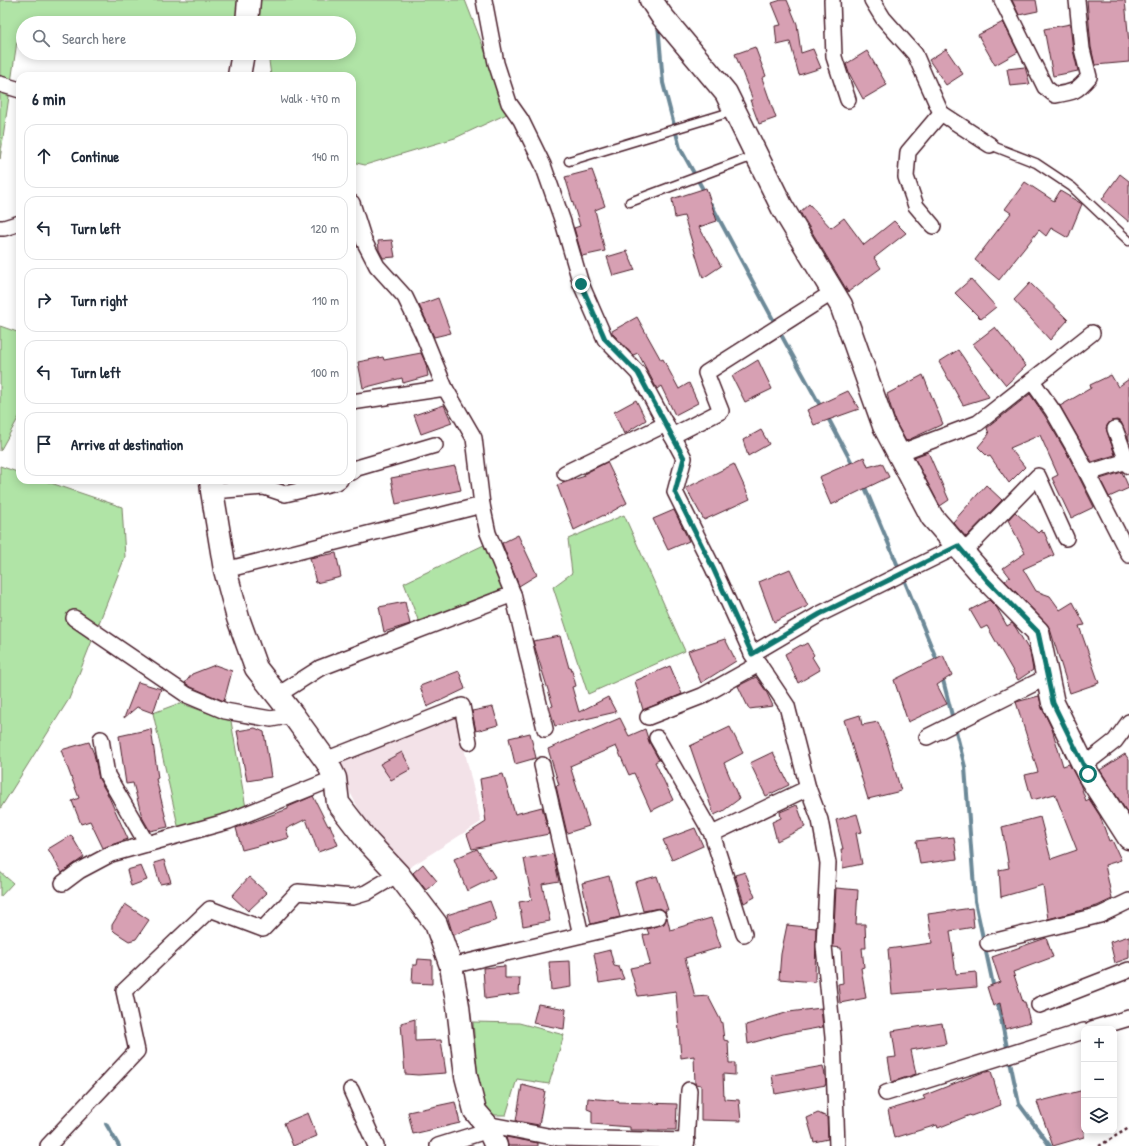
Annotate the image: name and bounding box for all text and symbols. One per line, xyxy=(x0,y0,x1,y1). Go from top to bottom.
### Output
search box xyxy=(16,16,356,60)
icon: search xyxy=(30,27,52,49)
text: Search here xyxy=(62,28,126,49)
text: 6 min xyxy=(32,87,66,110)
text: Walk · 470 m xyxy=(280,89,340,107)
icon: ahead xyxy=(33,145,55,167)
text: Continue xyxy=(71,146,119,167)
text: 140 m xyxy=(312,147,339,165)
icon: left xyxy=(33,217,55,239)
text: Turn left xyxy=(71,218,121,239)
text: 120 m xyxy=(311,219,339,237)
route end xyxy=(572,275,590,293)
icon: right xyxy=(33,289,55,311)
text: Turn right xyxy=(71,290,127,311)
text: 110 m xyxy=(312,291,339,309)
icon: left xyxy=(33,361,55,383)
text: Turn left xyxy=(71,362,121,383)
text: 100 m xyxy=(311,363,339,381)
icon: arrive xyxy=(33,433,55,455)
text: Arrive at destination xyxy=(71,434,183,455)
route start xyxy=(1079,765,1097,783)
map controls xyxy=(1081,1026,1117,1134)
button: + xyxy=(1081,1026,1117,1062)
button: − xyxy=(1081,1062,1117,1098)
button: layers xyxy=(1081,1098,1117,1134)

